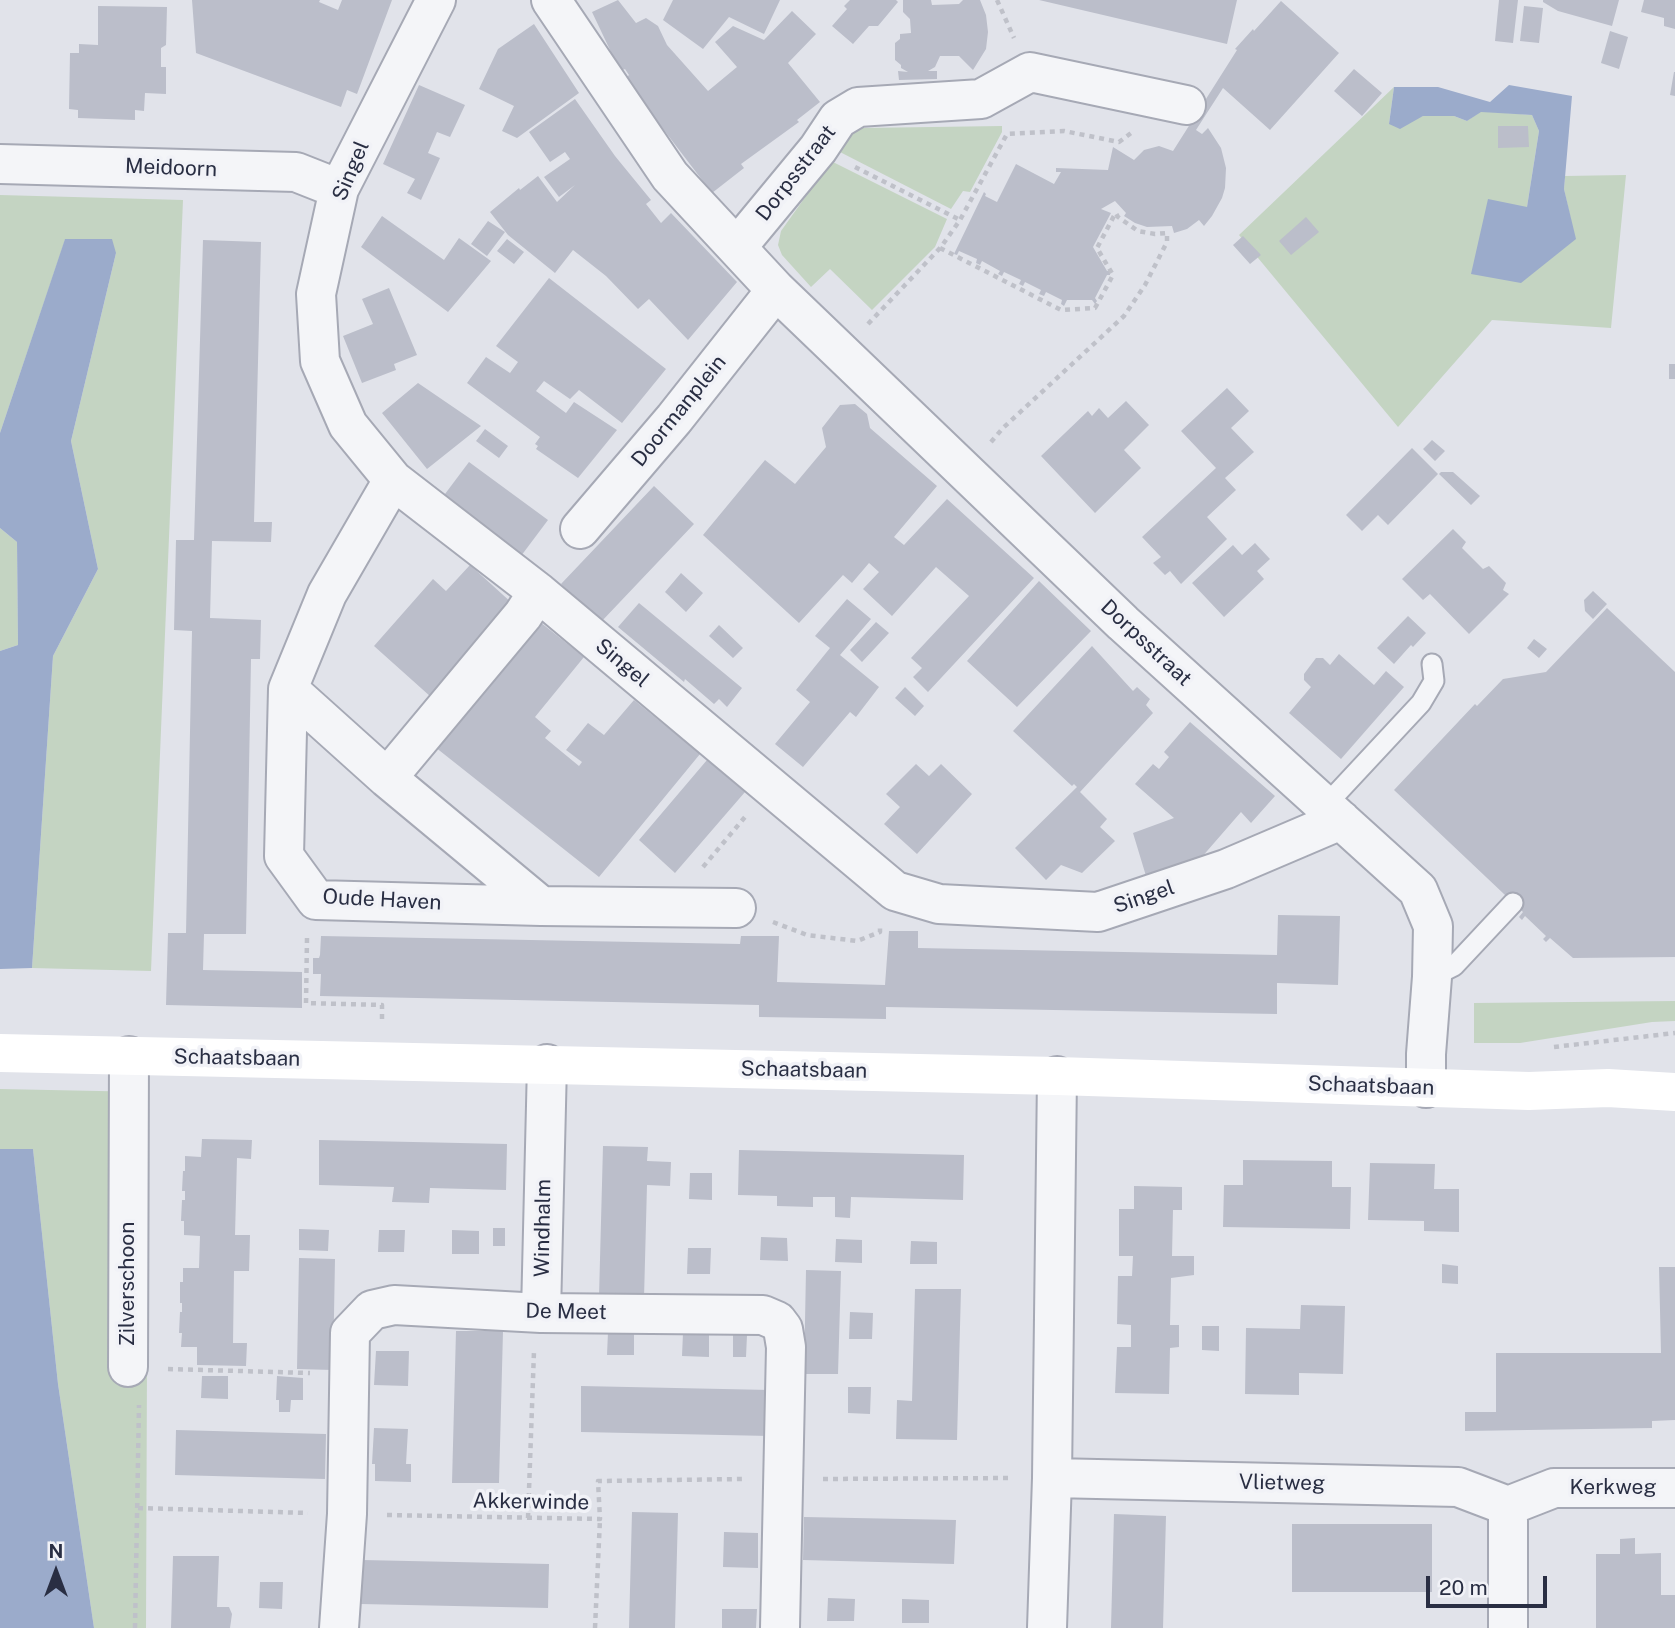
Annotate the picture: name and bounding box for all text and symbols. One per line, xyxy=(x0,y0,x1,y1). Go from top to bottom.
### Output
street label: Dorpsstraat xyxy=(751,120,841,226)
street label: Singel xyxy=(327,137,375,205)
street label: Meidoorn xyxy=(125,154,217,182)
street label: Doormanplein xyxy=(626,350,732,472)
street label: Dorpsstraat xyxy=(1095,595,1197,691)
street label: Singel xyxy=(590,633,654,693)
street label: Singel xyxy=(1110,875,1178,919)
street label: Oude Haven xyxy=(322,884,442,916)
street label: Schaatsbaan xyxy=(173,1044,301,1072)
street label: Schaatsbaan xyxy=(740,1056,868,1084)
street label: Schaatsbaan xyxy=(1307,1071,1435,1101)
street label: Windhalm xyxy=(530,1179,556,1277)
street label: Zilverschoon xyxy=(115,1222,141,1346)
street label: De Meet xyxy=(525,1299,607,1325)
street label: Vlietweg xyxy=(1239,1470,1325,1496)
street label: Kerkweg xyxy=(1570,1475,1656,1501)
street label: Akkerwinde xyxy=(472,1488,590,1516)
north arrow xyxy=(21,1537,91,1607)
text: N xyxy=(49,1540,63,1562)
scale bar xyxy=(1430,1562,1551,1606)
text: 20 m xyxy=(1439,1575,1488,1600)

